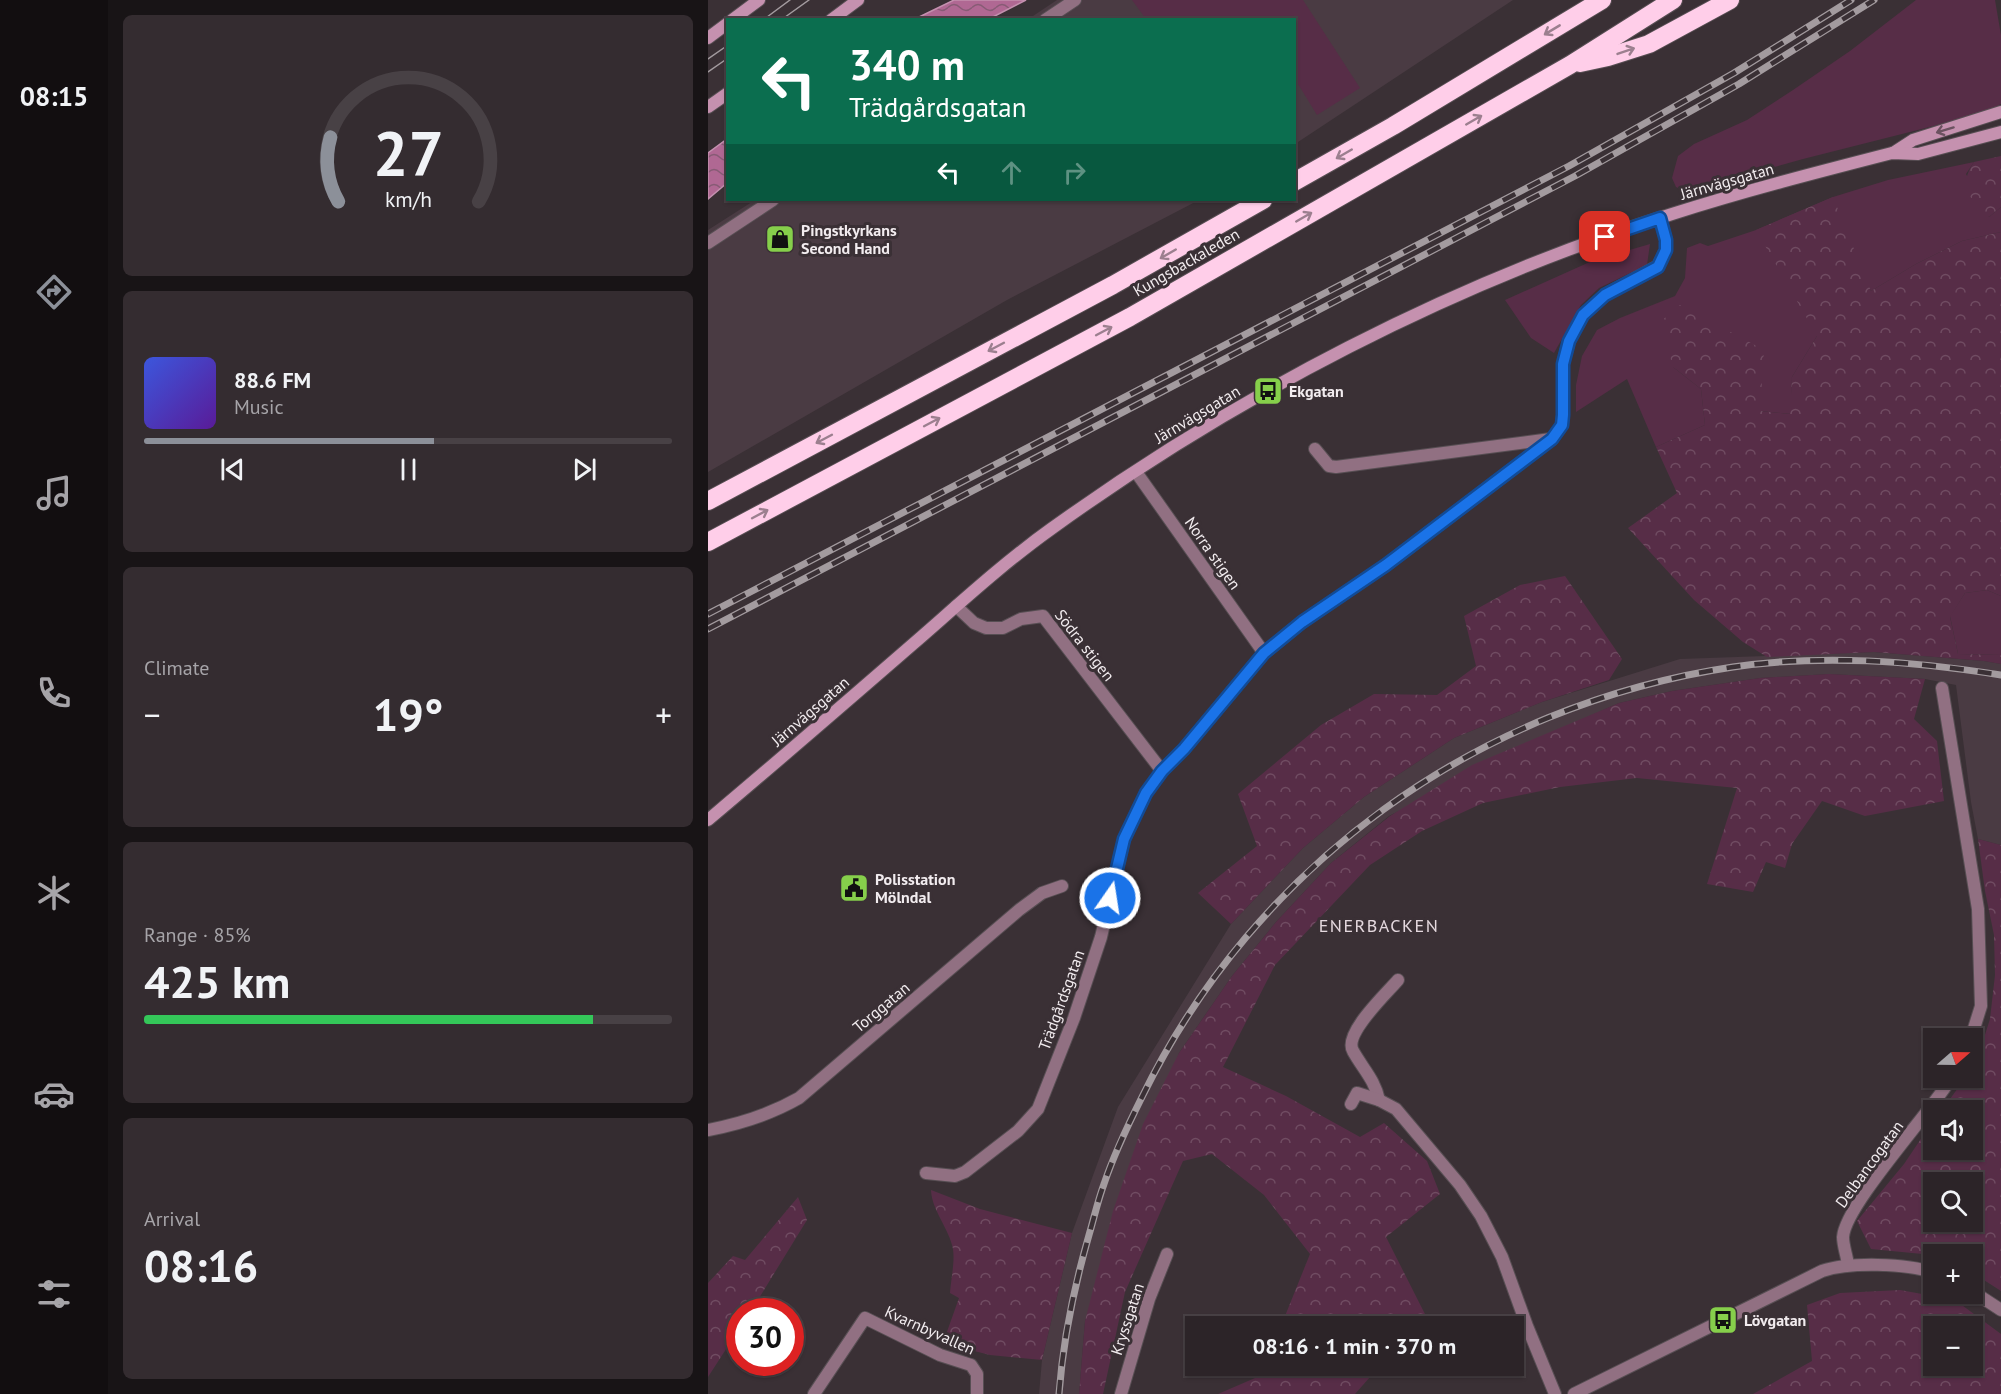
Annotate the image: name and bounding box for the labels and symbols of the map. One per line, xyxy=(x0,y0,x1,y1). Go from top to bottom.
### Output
one-way arrow xyxy=(1544,25,1561,37)
one-way arrow xyxy=(1616,45,1635,56)
one-way arrow xyxy=(1465,114,1482,126)
one-way arrow xyxy=(1936,125,1955,136)
one-way arrow xyxy=(1336,148,1353,160)
street label: Järnvägsgatan xyxy=(1677,158,1776,204)
one-way arrow xyxy=(1296,210,1313,222)
pin xyxy=(1579,211,1630,262)
place label: Pingstkyrkans Second Hand xyxy=(801,220,897,258)
shop icon: Pingstkyrkans Second Hand xyxy=(764,223,796,255)
street label: Kungsbackaleden xyxy=(1129,223,1243,301)
one-way arrow xyxy=(1160,248,1177,260)
one-way arrow xyxy=(1094,324,1112,336)
one-way arrow xyxy=(988,342,1006,353)
bus stop icon: Ekgatan xyxy=(1252,375,1284,407)
street label: Järnvägsgatan xyxy=(1150,381,1243,448)
place label: Ekgatan xyxy=(1289,381,1344,401)
one-way arrow xyxy=(922,416,940,427)
one-way arrow xyxy=(816,434,834,445)
one-way arrow xyxy=(750,508,768,519)
street label: Norra stigen xyxy=(1181,513,1245,593)
street label: Södra stigen xyxy=(1051,605,1119,685)
street label: Järnvägsgatan xyxy=(766,672,853,751)
position arrow xyxy=(1078,866,1142,930)
place label: Polisstation Mölndal xyxy=(875,869,955,907)
public building icon: Polisstation Mölndal xyxy=(838,872,870,904)
district label: ENERBACKEN xyxy=(1319,914,1439,937)
street label: Trädgårdsgatan xyxy=(1034,947,1088,1053)
street label: Torggatan xyxy=(848,977,914,1037)
north arrow xyxy=(1923,1028,1983,1088)
street label: Delbancogatan xyxy=(1831,1117,1907,1211)
street label: Kryssgatan xyxy=(1106,1281,1148,1357)
speed limit sign: 30 xyxy=(726,1298,804,1376)
street label: Kvarnbyvallen xyxy=(882,1301,978,1359)
bus stop icon: Lövgatan xyxy=(1707,1304,1739,1336)
place label: Lövgatan xyxy=(1744,1310,1806,1330)

